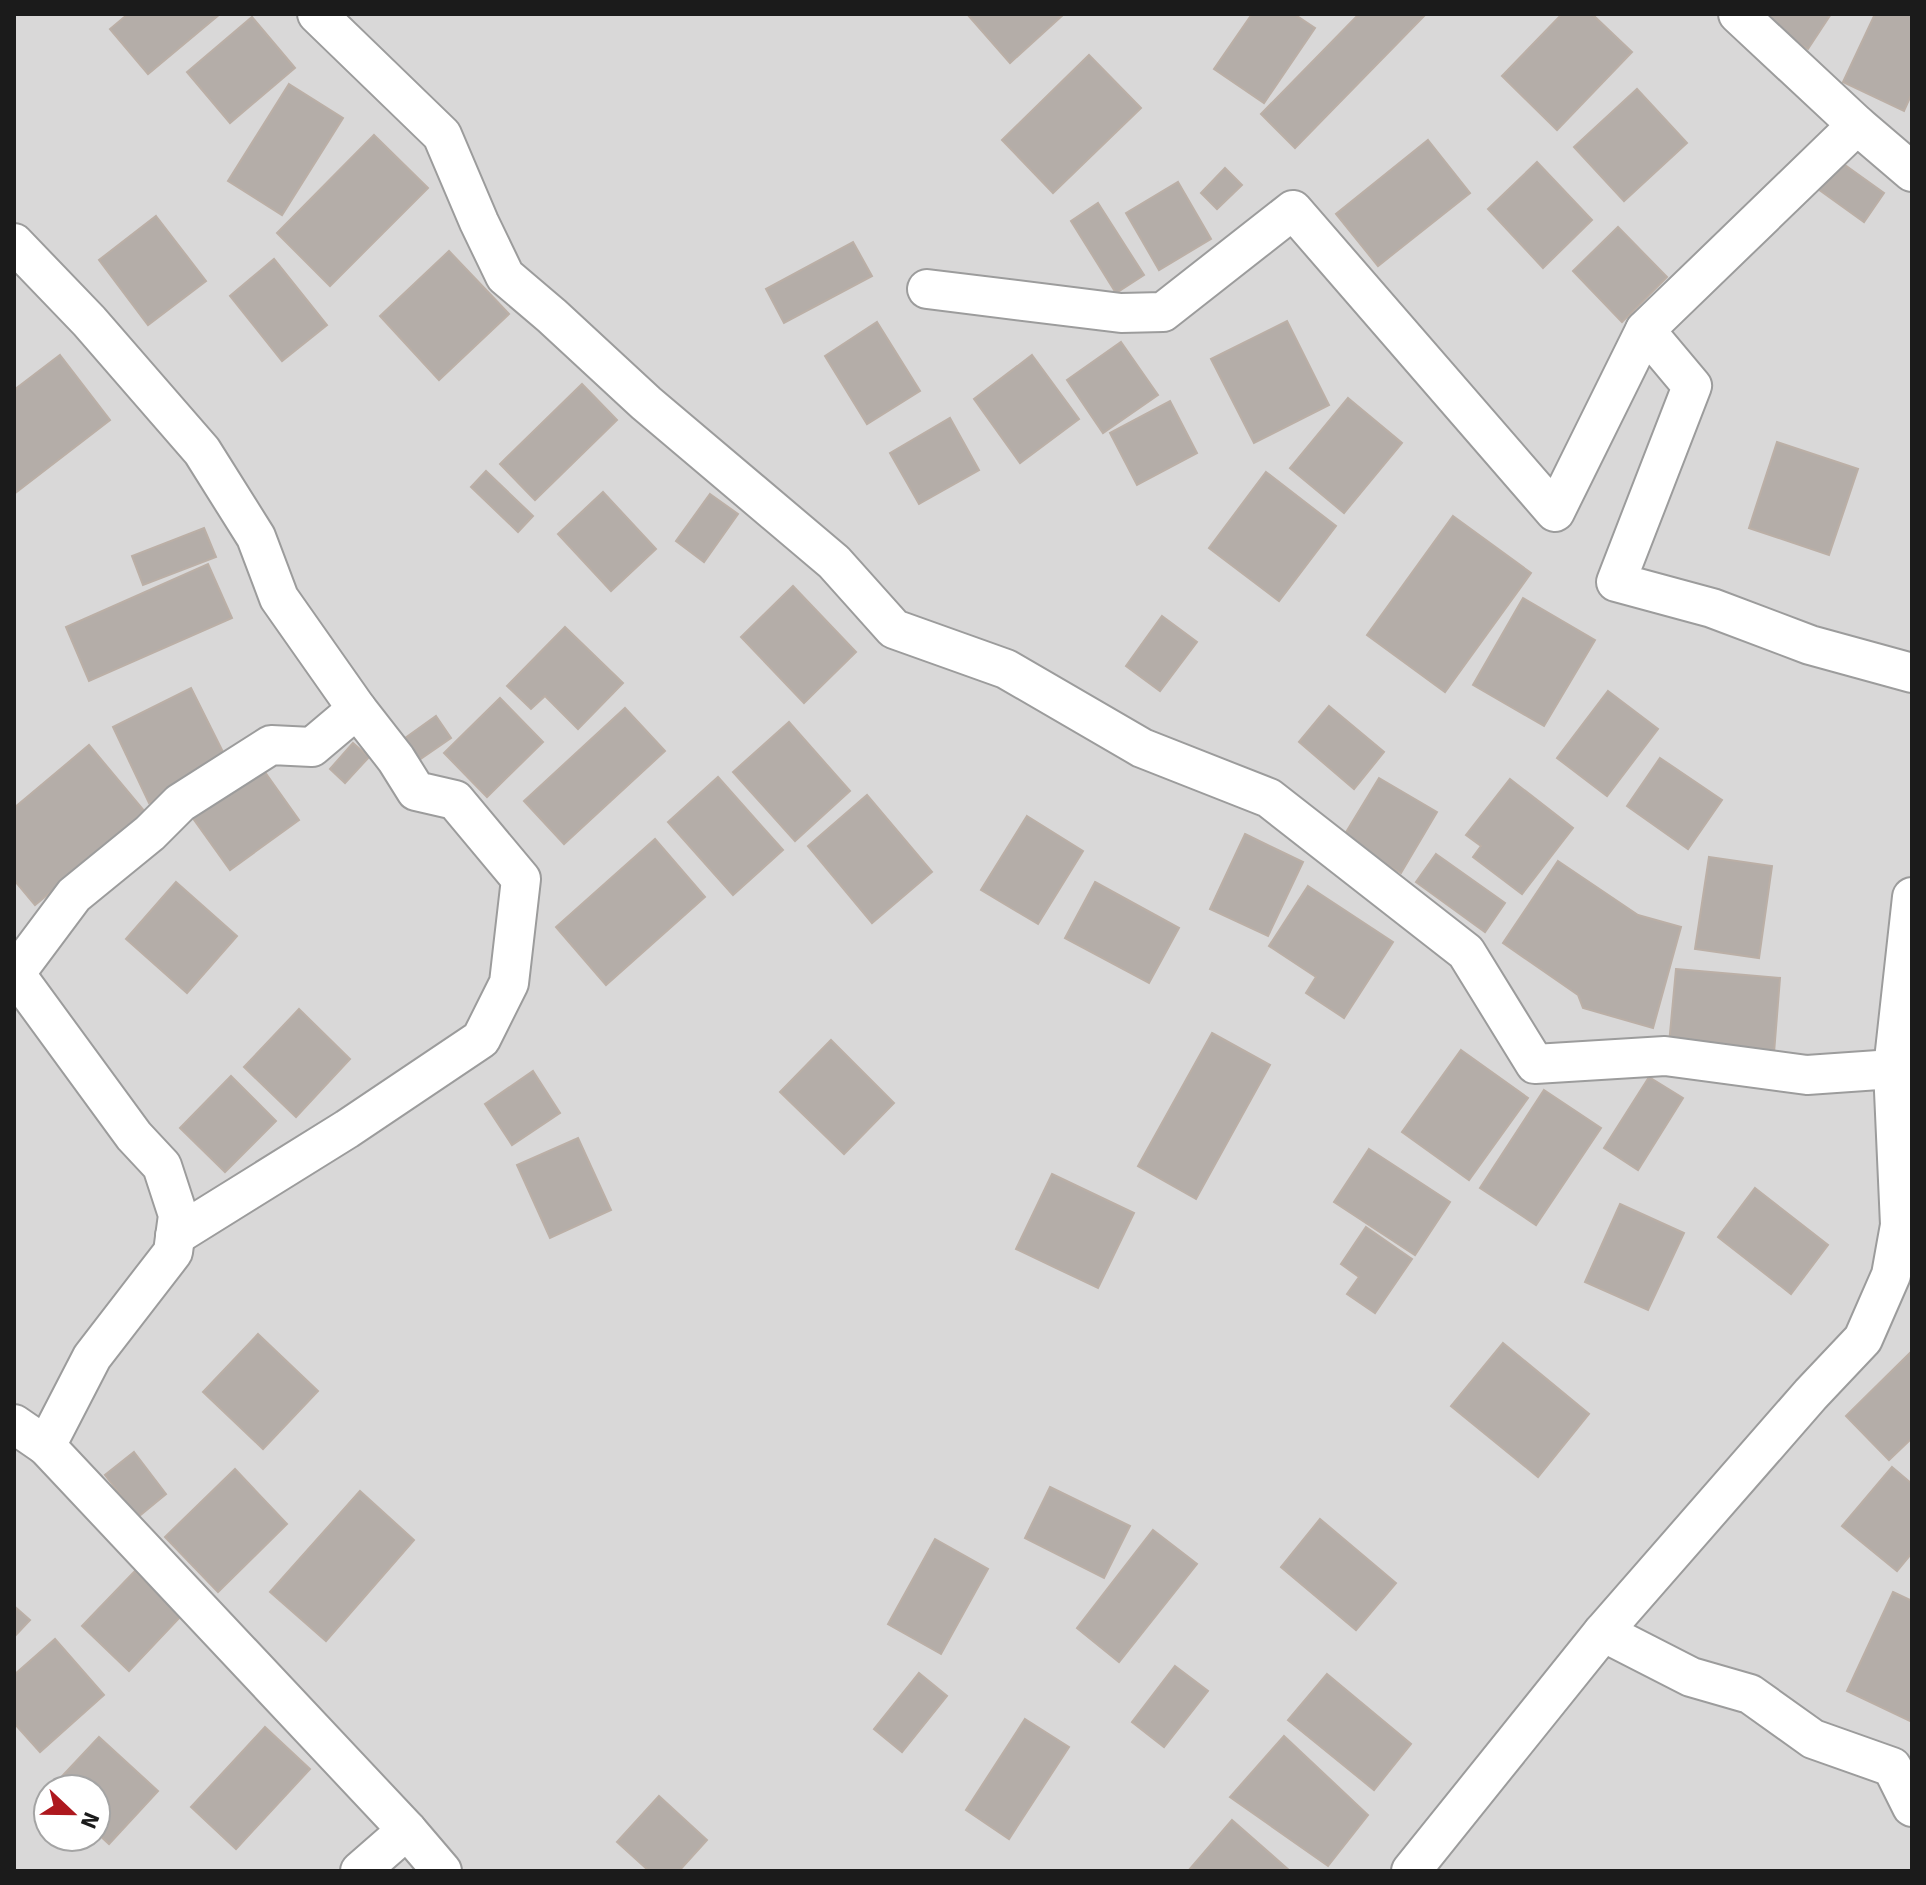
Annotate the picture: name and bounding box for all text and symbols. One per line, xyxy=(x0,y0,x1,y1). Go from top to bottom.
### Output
north arrow xyxy=(32,1773,112,1853)
text: N xyxy=(75,1808,105,1832)

